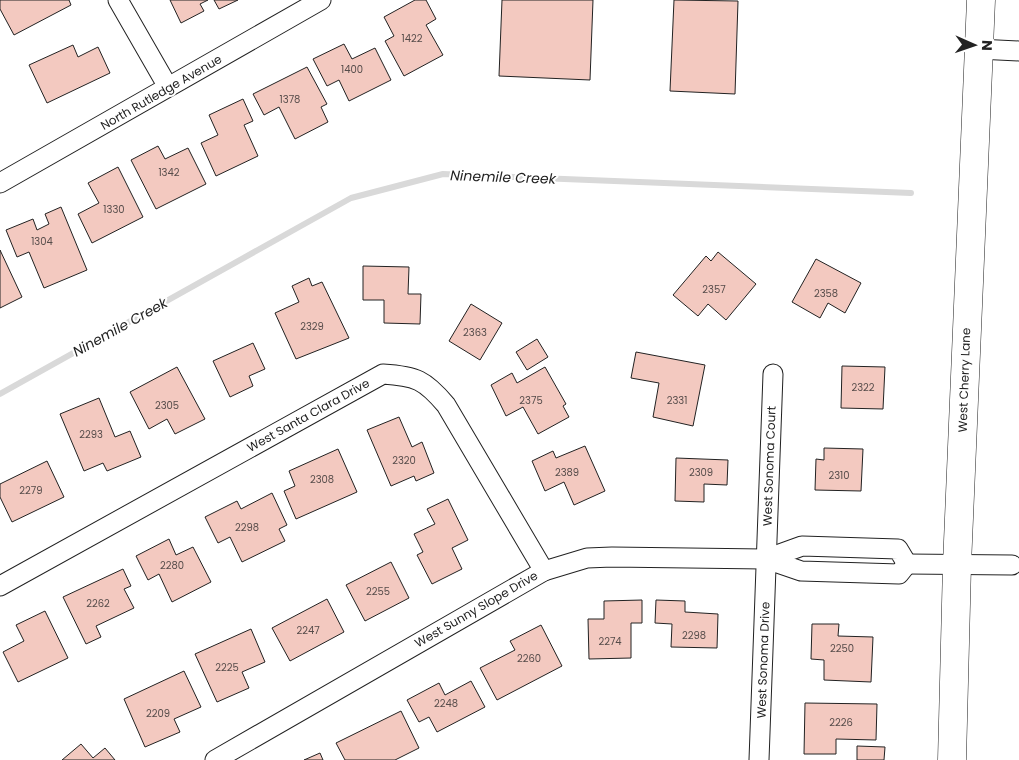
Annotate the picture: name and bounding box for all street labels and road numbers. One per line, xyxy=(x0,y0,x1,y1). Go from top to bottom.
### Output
street label: North Rutledge Avenue xyxy=(97,50,225,134)
street label: West Cherry Lane xyxy=(954,327,974,433)
street label: West Santa Clara Drive xyxy=(244,374,372,456)
street label: West Sonoma Court xyxy=(758,406,780,526)
street label: West Sunny Slope Drive xyxy=(411,567,541,651)
street label: West Sonoma Drive xyxy=(752,601,774,719)

